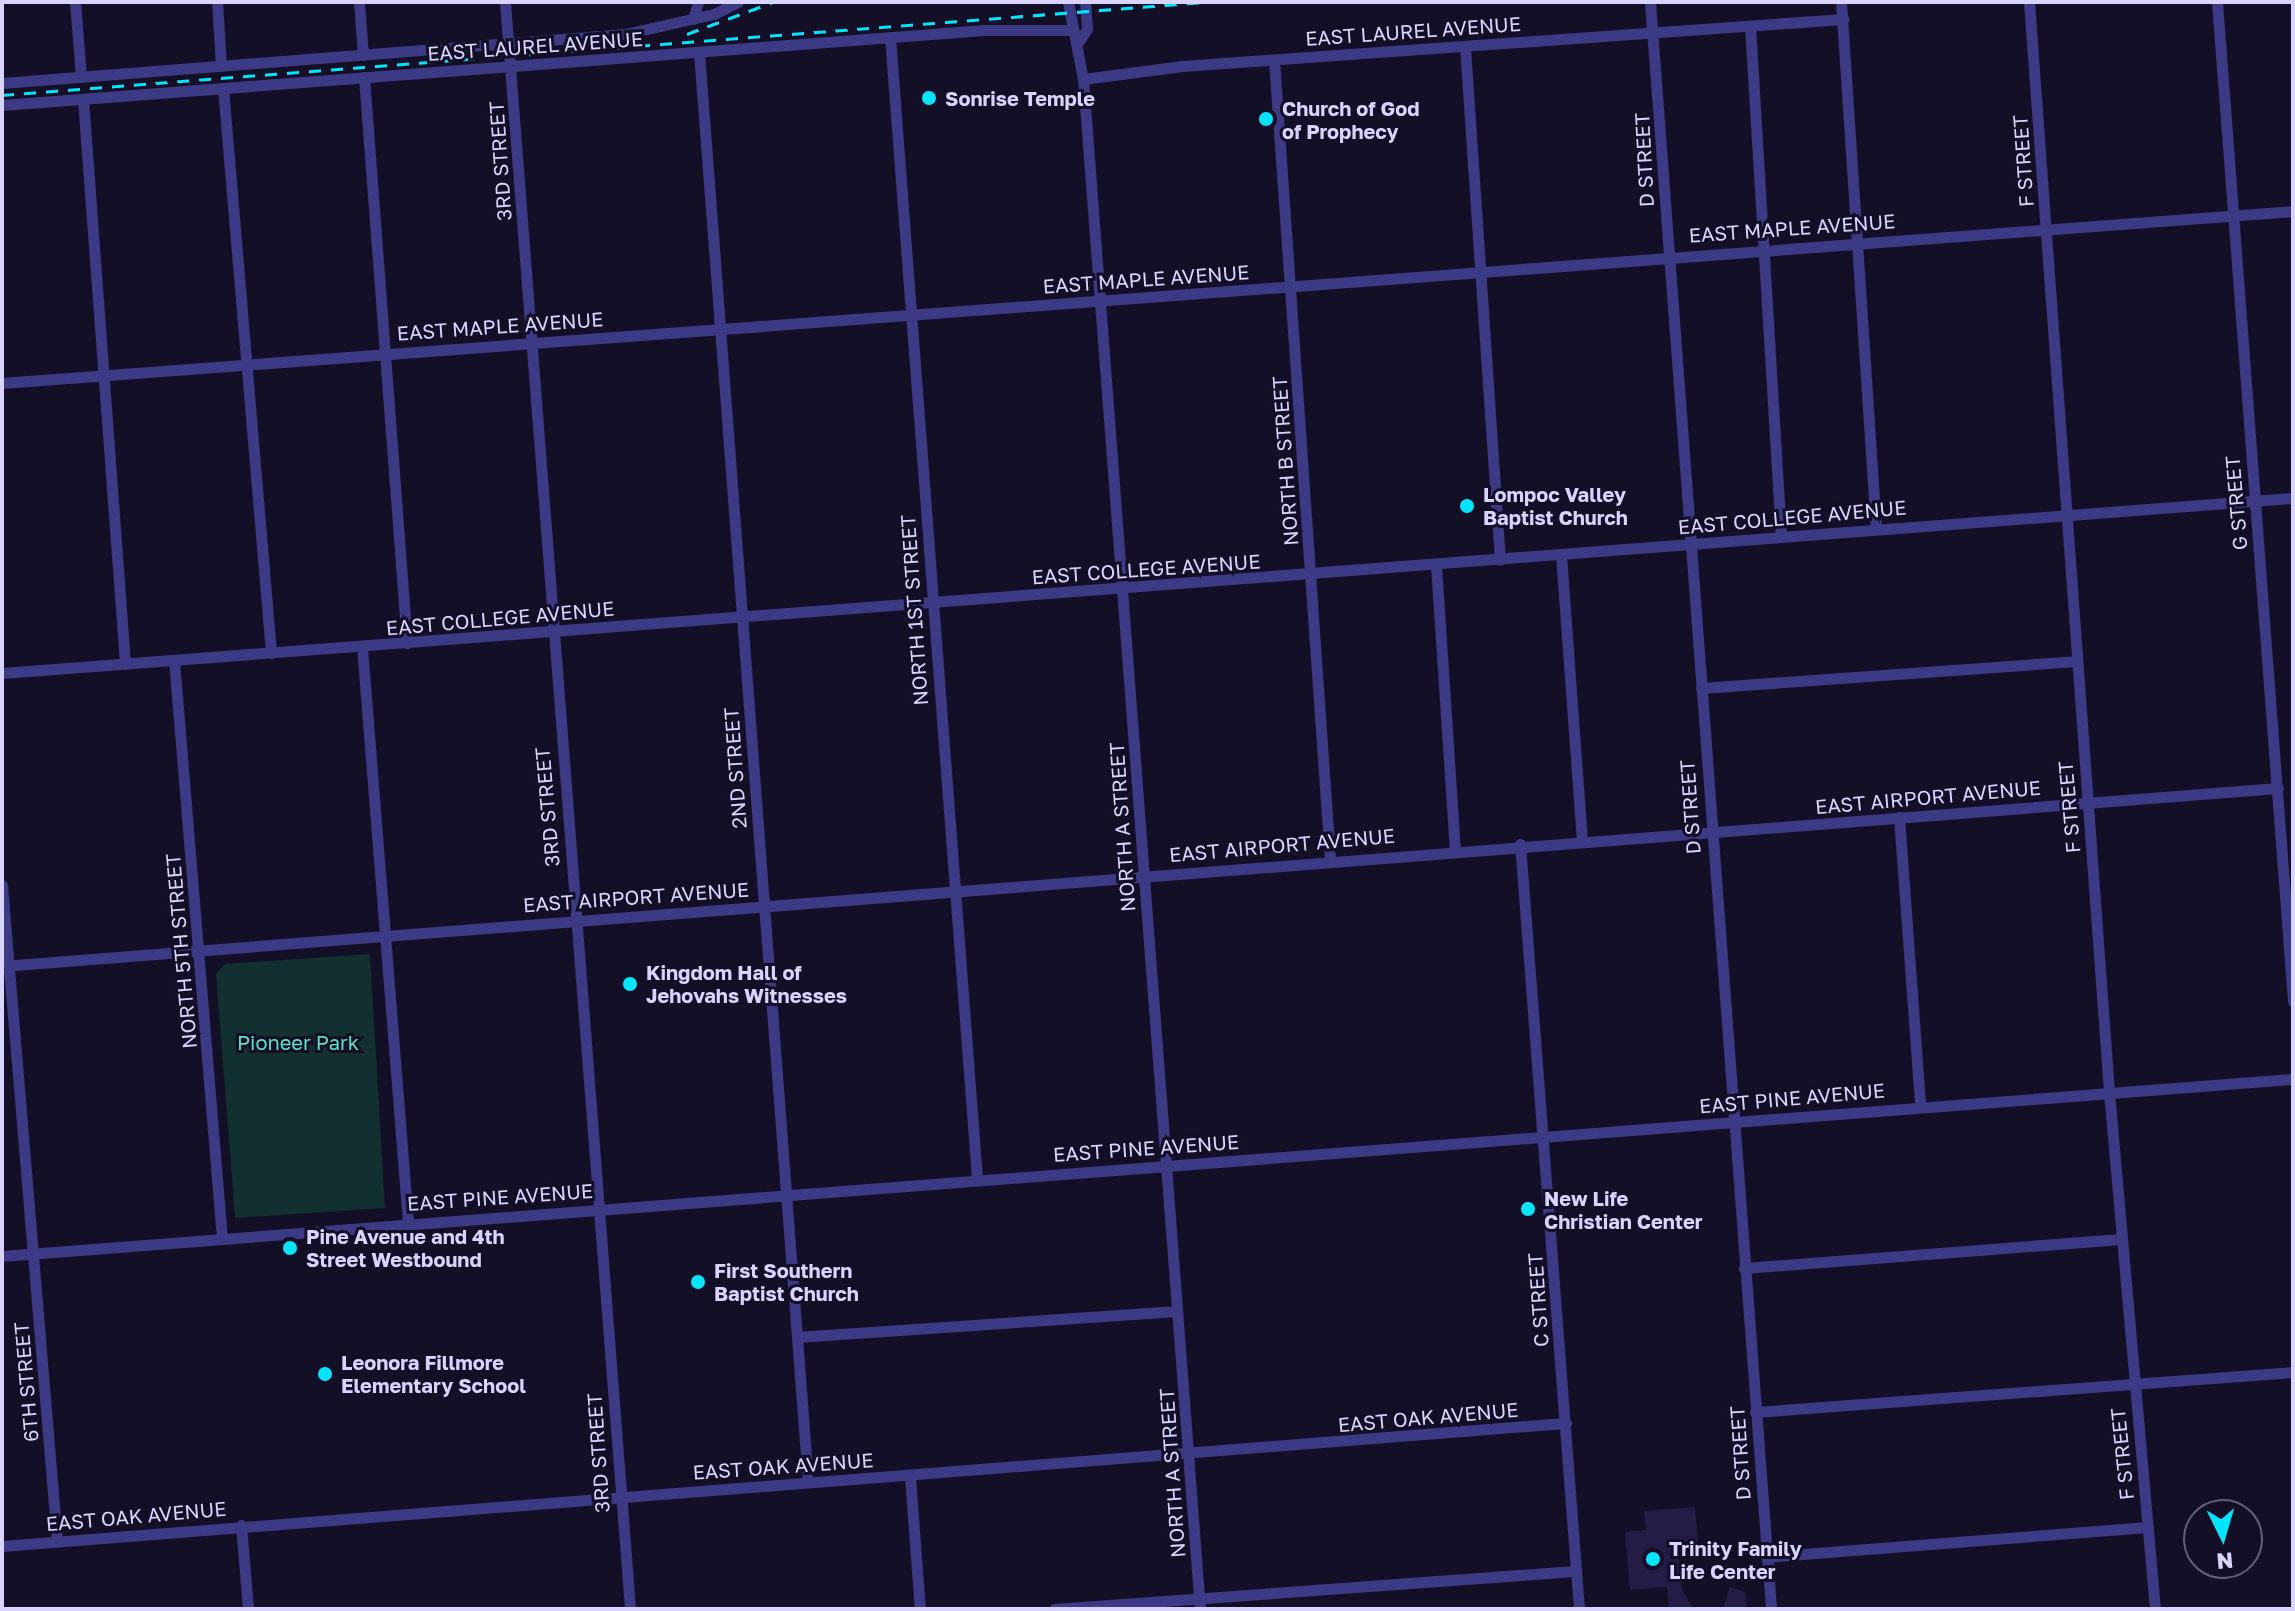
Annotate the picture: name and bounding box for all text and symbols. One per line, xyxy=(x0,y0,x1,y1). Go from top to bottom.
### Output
street label: EAST LAUREL AVENUE xyxy=(1304,11,1522,51)
street label: EAST LAUREL AVENUE xyxy=(426,26,644,66)
place label: Sonrise Temple xyxy=(945,86,1095,110)
marker: Sonrise Temple xyxy=(920,89,938,107)
place label: Church of God of Prophecy xyxy=(1282,96,1419,143)
street label: 3RD STREET xyxy=(484,100,516,222)
marker: Church of God of Prophecy xyxy=(1257,110,1275,128)
street label: D STREET xyxy=(1630,112,1658,208)
street label: F STREET xyxy=(2008,114,2038,208)
street label: EAST MAPLE AVENUE xyxy=(1688,209,1896,247)
street label: EAST MAPLE AVENUE xyxy=(1042,260,1250,298)
street label: EAST MAPLE AVENUE xyxy=(396,307,604,345)
street label: NORTH B STREET xyxy=(1267,375,1303,547)
street label: G STREET xyxy=(2220,455,2252,551)
place label: Lompoc Valley Baptist Church xyxy=(1483,482,1628,529)
street label: EAST COLLEGE AVENUE xyxy=(1677,495,1907,539)
marker: Lompoc Valley Baptist Church xyxy=(1458,497,1476,515)
street label: NORTH 1ST STREET xyxy=(895,514,933,706)
street label: EAST COLLEGE AVENUE xyxy=(1031,549,1261,589)
street label: EAST COLLEGE AVENUE xyxy=(385,596,615,640)
street label: 2ND STREET xyxy=(719,707,751,829)
street label: NORTH A STREET xyxy=(1104,741,1140,913)
street label: 3RD STREET xyxy=(530,746,564,868)
street label: D STREET xyxy=(1675,759,1705,855)
street label: F STREET xyxy=(2053,760,2085,854)
street label: EAST AIRPORT AVENUE xyxy=(1814,775,2042,819)
street label: EAST AIRPORT AVENUE xyxy=(1168,823,1396,867)
street label: NORTH 5TH STREET xyxy=(161,852,201,1050)
street label: EAST AIRPORT AVENUE xyxy=(522,877,750,917)
place label: Kingdom Hall of Jehovahs Witnesses xyxy=(646,960,847,1007)
marker: Kingdom Hall of Jehovahs Witnesses xyxy=(621,975,639,993)
park label: Pioneer Park xyxy=(237,1030,359,1054)
street label: EAST PINE AVENUE xyxy=(1698,1078,1886,1118)
street label: EAST PINE AVENUE xyxy=(1052,1130,1240,1166)
street label: EAST PINE AVENUE xyxy=(406,1179,594,1215)
place label: New Life Christian Center xyxy=(1544,1186,1703,1233)
marker: New Life Christian Center xyxy=(1519,1200,1537,1218)
place label: Pine Avenue and 4th Street Westbound xyxy=(306,1224,505,1271)
marker: Pine Avenue and 4th Street Westbound xyxy=(281,1239,299,1257)
street label: C STREET xyxy=(1523,1252,1553,1348)
place label: First Southern Baptist Church xyxy=(714,1258,859,1305)
marker: First Southern Baptist Church xyxy=(689,1273,707,1291)
street label: 6TH STREET xyxy=(9,1321,43,1443)
place label: Leonora Fillmore Elementary School xyxy=(341,1350,526,1397)
marker: Leonora Fillmore Elementary School xyxy=(316,1365,334,1383)
street label: NORTH A STREET xyxy=(1154,1387,1190,1559)
street label: 3RD STREET xyxy=(582,1392,614,1514)
street label: EAST OAK AVENUE xyxy=(1337,1397,1519,1437)
street label: D STREET xyxy=(1725,1405,1755,1501)
street label: F STREET xyxy=(2105,1407,2139,1501)
street label: EAST OAK AVENUE xyxy=(692,1448,874,1484)
street label: EAST OAK AVENUE xyxy=(45,1496,227,1536)
north arrow xyxy=(2183,1499,2263,1579)
place label: Trinity Family Life Center xyxy=(1669,1536,1802,1583)
text: N xyxy=(2215,1547,2234,1576)
marker: Trinity Family Life Center xyxy=(1644,1550,1662,1568)

